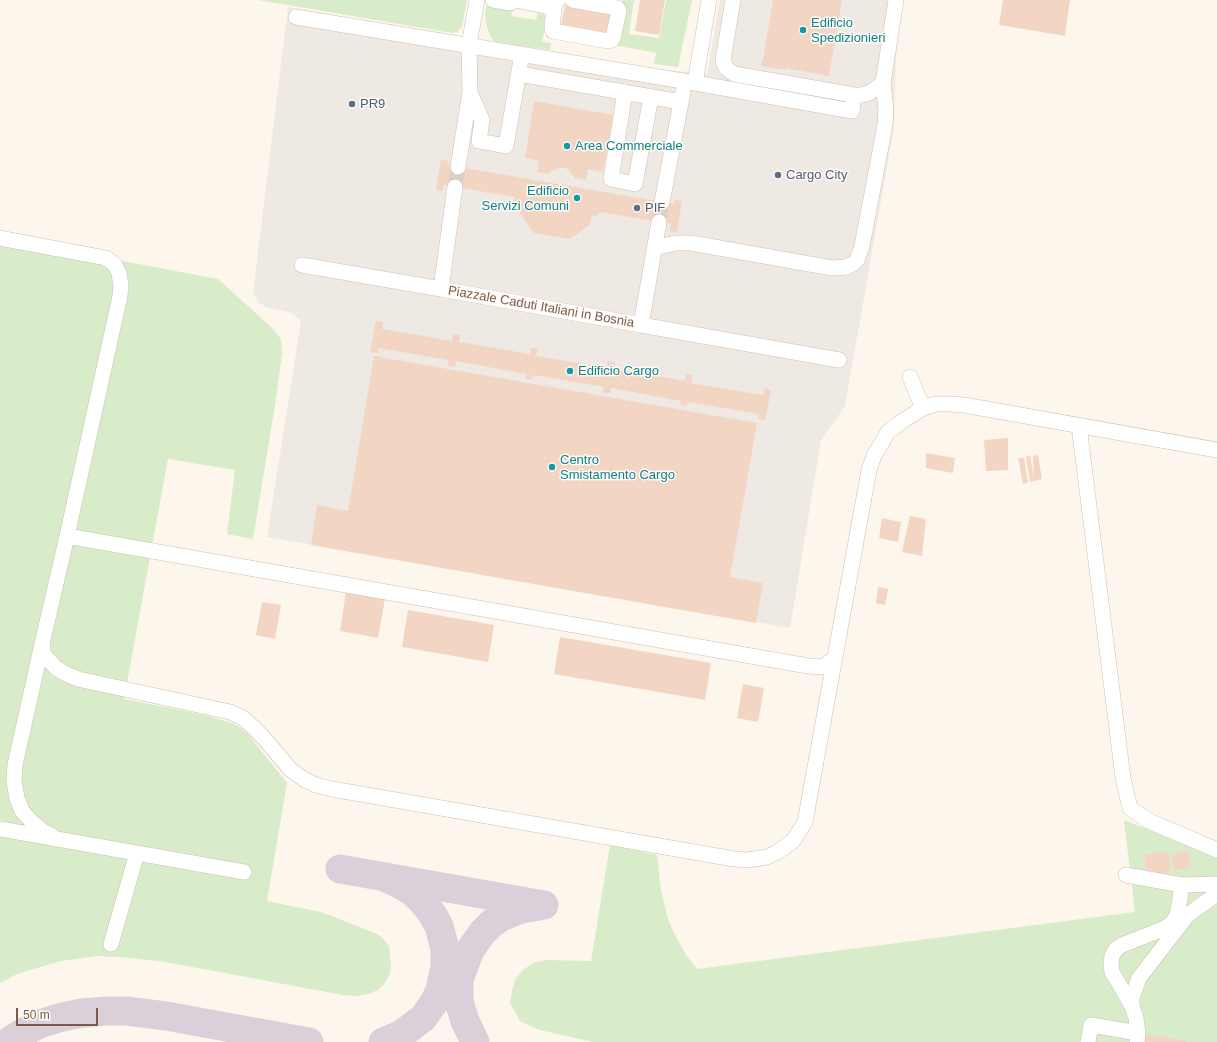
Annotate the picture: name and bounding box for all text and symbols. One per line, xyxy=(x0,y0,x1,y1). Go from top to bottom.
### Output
place label: Edificio Spedizionieri xyxy=(811,15,885,46)
marker: Edificio Spedizionieri xyxy=(798,25,808,35)
place label: PR9 xyxy=(360,96,385,112)
marker: PR9 xyxy=(347,99,357,109)
place label: Area Commerciale xyxy=(575,138,683,154)
marker: Area Commerciale xyxy=(562,141,572,151)
place label: Cargo City xyxy=(786,167,847,183)
marker: Cargo City xyxy=(773,170,783,180)
place label: Edificio Servizi Comuni xyxy=(482,183,569,214)
marker: Edificio Servizi Comuni xyxy=(572,193,582,203)
place label: PIF xyxy=(645,200,665,216)
marker: PIF xyxy=(632,203,642,213)
street label: Piazzale Caduti Italiani in Bosnia xyxy=(447,283,635,331)
place label: Edificio Cargo xyxy=(578,363,659,379)
marker: Edificio Cargo xyxy=(565,366,575,376)
place label: Centro Smistamento Cargo xyxy=(560,452,675,483)
marker: Centro Smistamento Cargo xyxy=(547,462,557,472)
scale bar xyxy=(18,1000,100,1026)
text: 50 m xyxy=(23,1008,50,1022)

